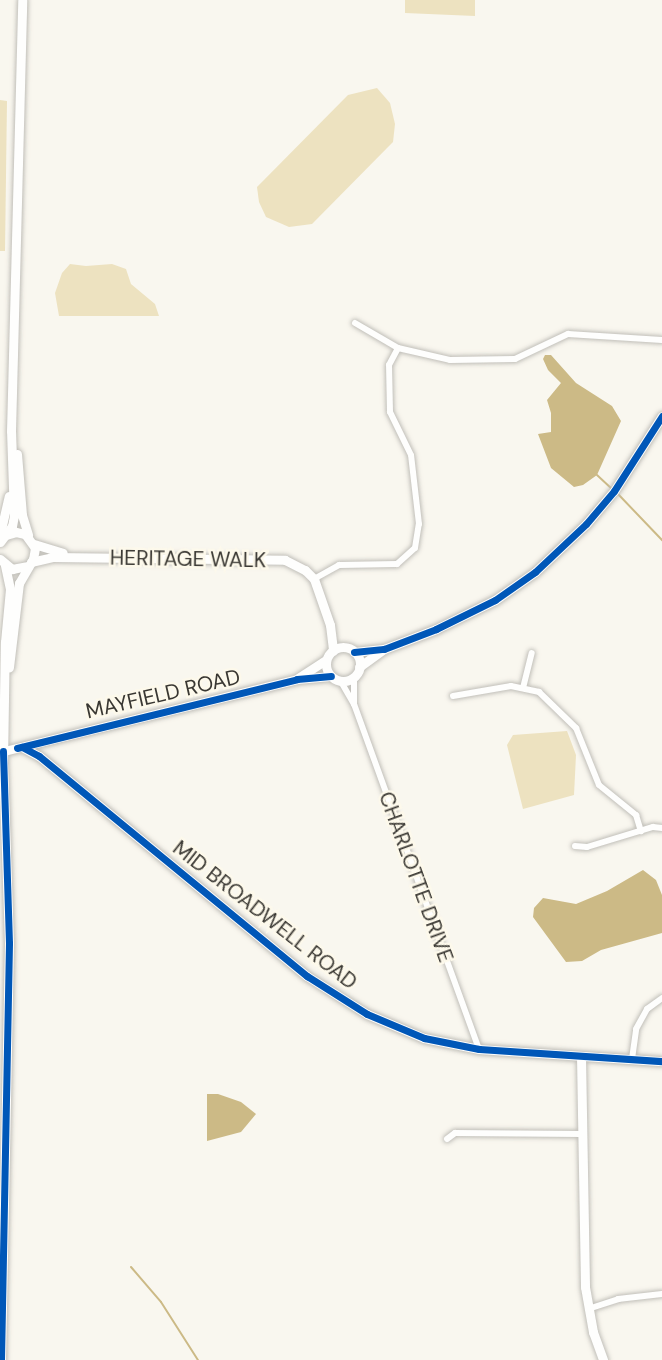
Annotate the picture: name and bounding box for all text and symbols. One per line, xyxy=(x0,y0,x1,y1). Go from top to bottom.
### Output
street label: HERITAGE WALK xyxy=(110,545,266,573)
street label: MAYFIELD ROAD xyxy=(83,664,243,724)
street label: CHARLOTTE DRIVE xyxy=(373,788,459,966)
street label: MID BROADWELL ROAD xyxy=(168,835,362,995)

